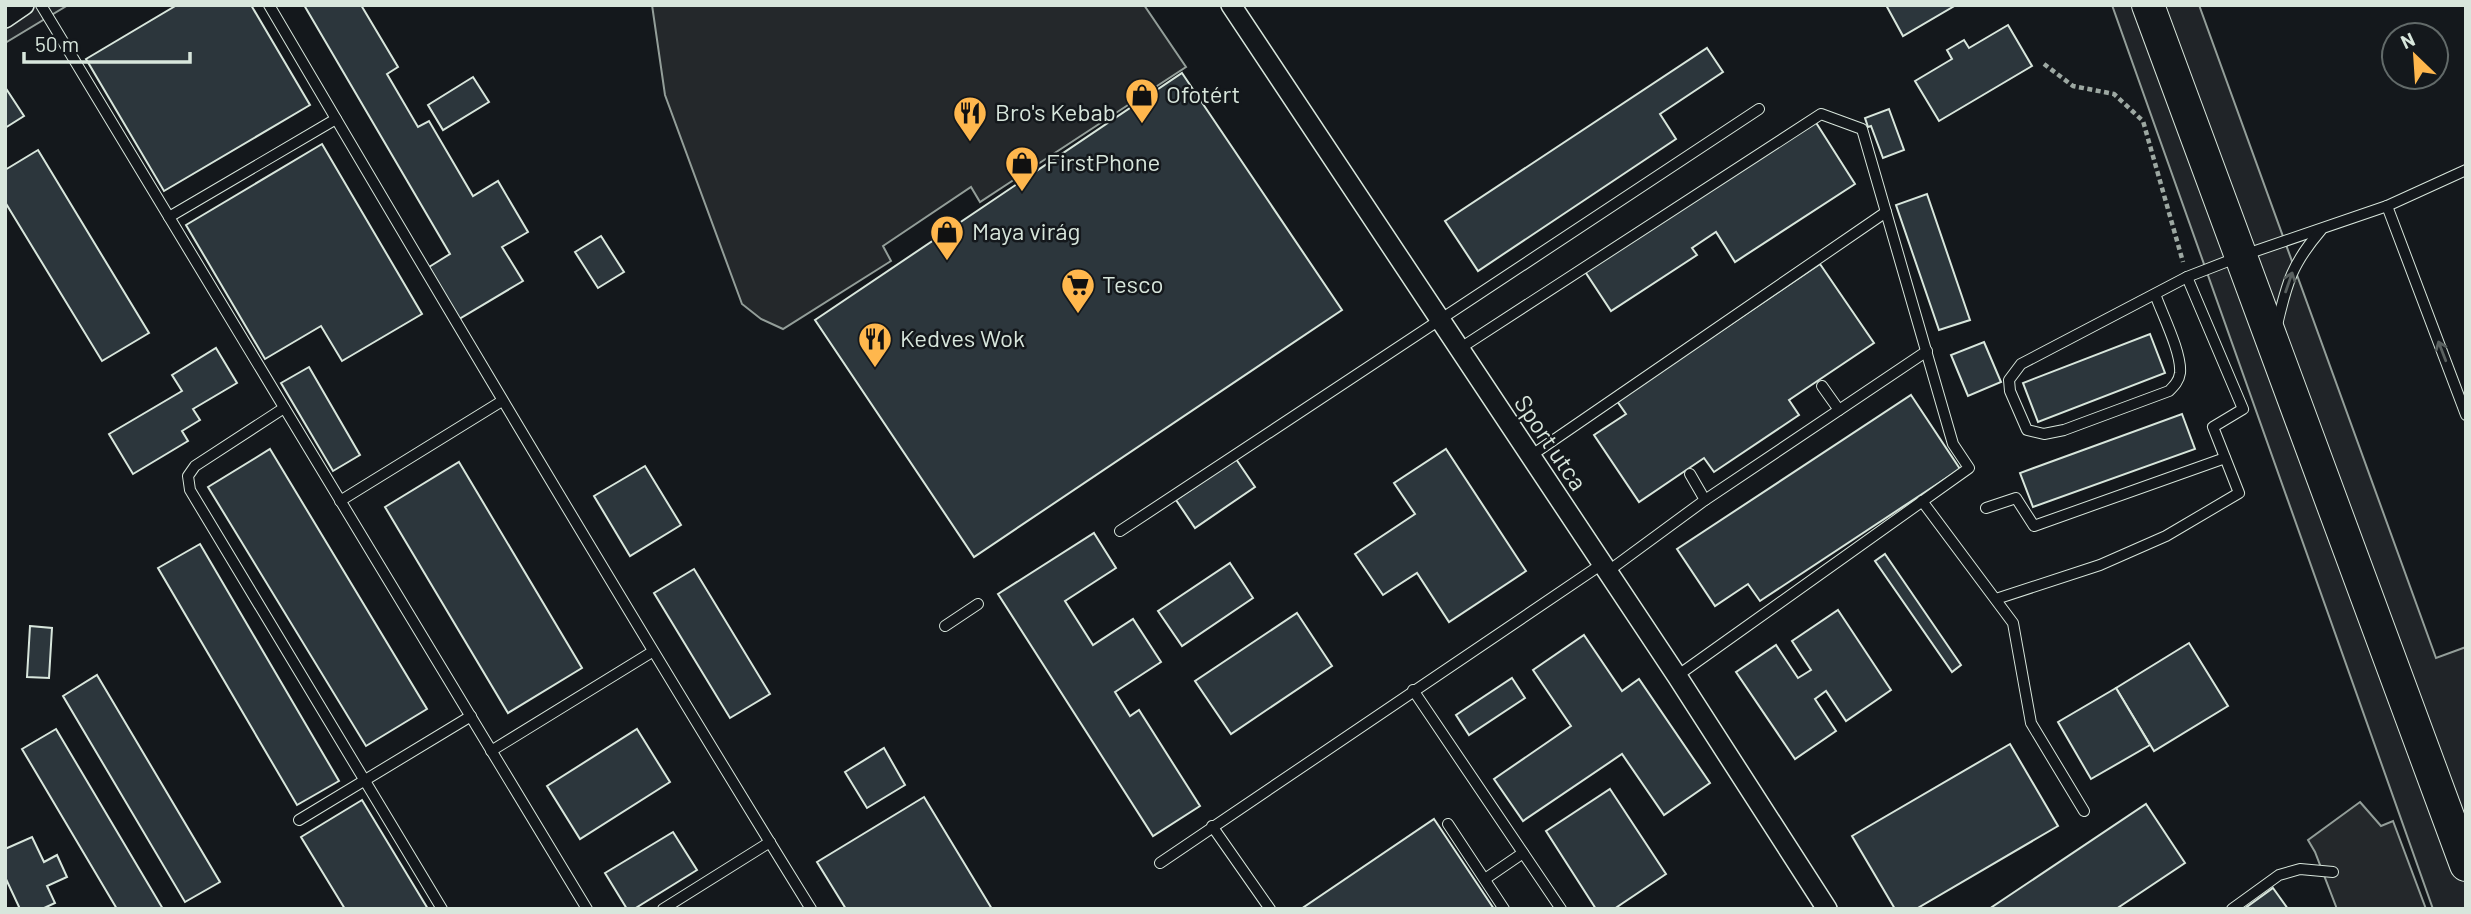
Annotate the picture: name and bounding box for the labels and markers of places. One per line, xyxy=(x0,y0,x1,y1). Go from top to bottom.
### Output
shop icon: Ofotért xyxy=(1123,76,1161,125)
place label: Ofotért xyxy=(1166,79,1240,108)
restaurant icon: Bro's Kebab xyxy=(951,94,989,143)
place label: Bro's Kebab xyxy=(995,97,1116,126)
shop icon: FirstPhone xyxy=(1003,144,1041,193)
place label: FirstPhone xyxy=(1046,147,1160,176)
shop icon: Maya virág xyxy=(928,213,966,262)
place label: Maya virág xyxy=(972,216,1080,245)
supermarket icon: Tesco xyxy=(1059,266,1097,315)
place label: Tesco xyxy=(1102,269,1164,298)
restaurant icon: Kedves Wok xyxy=(856,320,894,369)
place label: Kedves Wok xyxy=(900,323,1025,352)

